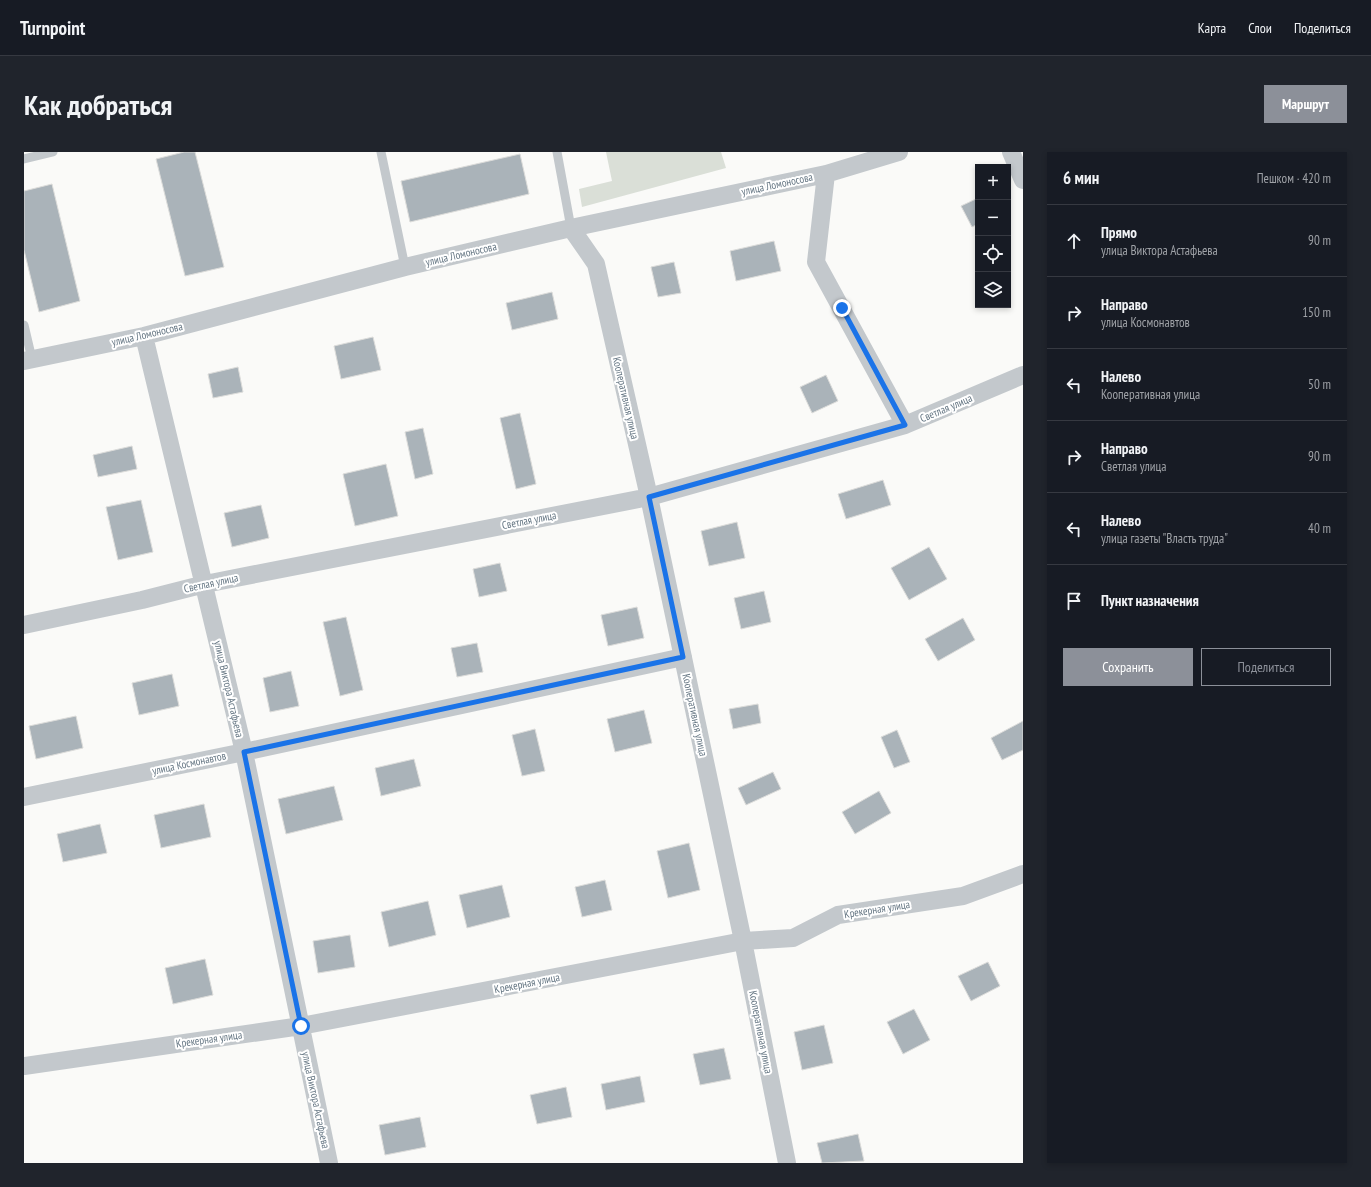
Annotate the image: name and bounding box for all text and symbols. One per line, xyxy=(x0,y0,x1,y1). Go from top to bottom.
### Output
text: Turnpoint xyxy=(20,16,85,40)
text: Карта xyxy=(1198,19,1226,37)
text: Слои xyxy=(1248,19,1272,37)
text: Поделиться xyxy=(1294,19,1351,37)
button: Маршрут xyxy=(1264,85,1347,123)
text: Как добраться xyxy=(24,86,172,123)
map controls xyxy=(975,164,1011,308)
button: + xyxy=(975,164,1011,200)
text: 6 мин xyxy=(1063,167,1099,189)
street label: улица Ломоносова xyxy=(740,170,814,198)
text: Пешком · 420 m xyxy=(1257,170,1331,187)
button: − xyxy=(975,200,1011,236)
text: Прямо xyxy=(1101,223,1137,242)
icon: ahead xyxy=(1063,230,1085,252)
text: 90 m xyxy=(1308,232,1331,249)
button: locate xyxy=(975,236,1011,272)
street label: улица Ломоносова xyxy=(424,239,498,269)
text: улица Виктора Астафьева xyxy=(1101,242,1218,259)
button: layers xyxy=(975,272,1011,308)
text: Направо xyxy=(1101,295,1148,314)
route end xyxy=(833,299,851,317)
icon: right xyxy=(1063,302,1085,324)
text: 150 m xyxy=(1302,304,1331,321)
text: улица Космонавтов xyxy=(1101,314,1190,331)
street label: улица Ломоносова xyxy=(110,319,184,349)
street label: Кооперативная улица xyxy=(610,356,642,440)
text: Налево xyxy=(1101,367,1141,386)
icon: left xyxy=(1063,374,1085,396)
text: 50 m xyxy=(1308,376,1331,393)
text: Кооперативная улица xyxy=(1101,386,1200,403)
street label: Светлая улица xyxy=(918,391,974,425)
text: Направо xyxy=(1101,439,1148,458)
icon: right xyxy=(1063,446,1085,468)
text: 90 m xyxy=(1308,448,1331,465)
text: Светлая улица xyxy=(1101,458,1166,475)
street label: Светлая улица xyxy=(501,508,557,532)
text: Налево xyxy=(1101,511,1141,530)
icon: left xyxy=(1063,518,1085,540)
text: 40 m xyxy=(1308,520,1331,537)
text: улица газеты "Власть труда" xyxy=(1101,530,1228,547)
street label: Светлая улица xyxy=(183,570,239,596)
icon: arrive xyxy=(1063,590,1085,612)
text: Пункт назначения xyxy=(1101,591,1199,610)
street label: улица Виктора Астафьева xyxy=(211,639,247,739)
button: Сохранить xyxy=(1063,648,1193,686)
button: Поделиться xyxy=(1201,648,1331,686)
street label: Кооперативная улица xyxy=(679,673,711,757)
street label: улица Космонавтов xyxy=(151,748,228,778)
street label: Крекерная улица xyxy=(843,897,911,921)
street label: Крекерная улица xyxy=(493,970,561,996)
street label: Кооперативная улица xyxy=(746,989,776,1075)
route start xyxy=(292,1017,310,1035)
street label: Крекерная улица xyxy=(175,1027,243,1051)
street label: улица Виктора Астафьева xyxy=(299,1050,333,1150)

